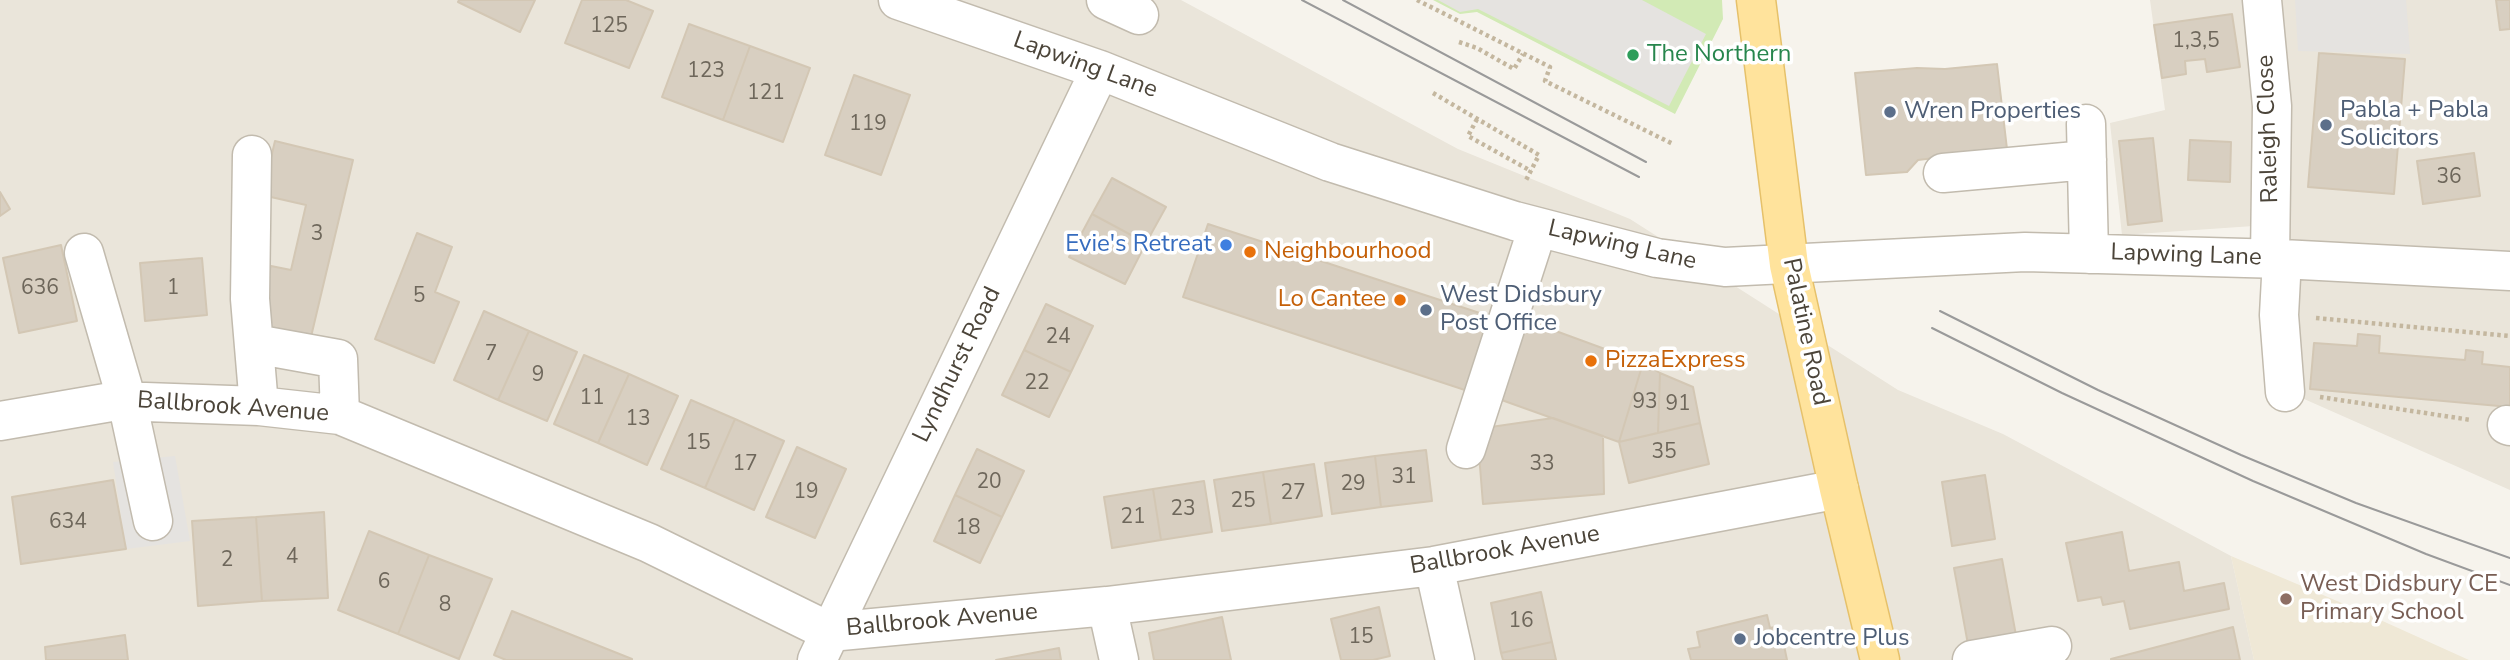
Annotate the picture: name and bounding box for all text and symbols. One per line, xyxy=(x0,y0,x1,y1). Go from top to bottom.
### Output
house number: 125 xyxy=(590,14,628,40)
street label: Lapwing Lane xyxy=(1009,27,1161,105)
house number: 1,3,5 xyxy=(2172,29,2220,55)
place label: The Northern xyxy=(1647,41,1791,69)
marker: The Northern xyxy=(1625,47,1641,63)
street label: Raleigh Close xyxy=(2252,54,2286,204)
house number: 123 xyxy=(687,59,725,85)
house number: 121 xyxy=(747,81,785,107)
place label: Pabla + Pabla Solicitors xyxy=(2340,97,2489,153)
place label: Wren Properties xyxy=(1904,98,2081,126)
marker: Wren Properties xyxy=(1882,104,1898,120)
house number: 119 xyxy=(849,112,887,138)
marker: Pabla + Pabla Solicitors xyxy=(2318,117,2334,133)
house number: 36 xyxy=(2436,165,2462,191)
street label: Lapwing Lane xyxy=(1545,215,1699,277)
house number: 3 xyxy=(311,222,323,248)
place label: Evie's Retreat xyxy=(1065,231,1212,259)
marker: Evie's Retreat xyxy=(1218,237,1234,253)
place label: Neighbourhood xyxy=(1264,238,1431,266)
street label: Lapwing Lane xyxy=(2110,239,2262,273)
marker: Neighbourhood xyxy=(1242,244,1258,260)
street label: Palatine Road xyxy=(1775,256,1835,408)
house number: 636 xyxy=(21,276,59,302)
house number: 1 xyxy=(167,276,179,302)
place label: West Didsbury Post Office xyxy=(1440,282,1602,338)
street label: Lyndhurst Road xyxy=(908,283,1008,447)
house number: 5 xyxy=(413,284,425,310)
place label: Lo Cantee xyxy=(1278,286,1386,314)
marker: Lo Cantee xyxy=(1392,292,1408,308)
marker: West Didsbury Post Office xyxy=(1418,302,1434,318)
house number: 24 xyxy=(1045,325,1071,351)
house number: 7 xyxy=(485,342,497,368)
place label: PizzaExpress xyxy=(1605,347,1745,375)
marker: PizzaExpress xyxy=(1583,353,1599,369)
house number: 9 xyxy=(532,363,544,389)
house number: 22 xyxy=(1024,371,1050,397)
house number: 11 xyxy=(579,386,605,412)
street label: Ballbrook Avenue xyxy=(136,387,330,429)
house number: 93 xyxy=(1632,390,1658,416)
house number: 91 xyxy=(1665,392,1691,418)
house number: 13 xyxy=(625,407,651,433)
house number: 15 xyxy=(685,431,711,457)
house number: 35 xyxy=(1651,440,1677,466)
house number: 17 xyxy=(732,452,758,478)
house number: 33 xyxy=(1529,452,1555,478)
house number: 31 xyxy=(1391,465,1417,491)
house number: 20 xyxy=(976,470,1002,496)
house number: 29 xyxy=(1340,472,1366,498)
house number: 19 xyxy=(793,480,819,506)
house number: 27 xyxy=(1280,481,1306,507)
house number: 25 xyxy=(1230,489,1256,515)
house number: 23 xyxy=(1170,497,1196,523)
house number: 21 xyxy=(1120,505,1146,531)
house number: 634 xyxy=(49,510,87,536)
house number: 18 xyxy=(955,516,981,542)
street label: Ballbrook Avenue xyxy=(1408,520,1602,582)
house number: 4 xyxy=(286,545,298,571)
house number: 2 xyxy=(221,548,233,574)
house number: 6 xyxy=(378,570,390,596)
place label: West Didsbury CE Primary School xyxy=(2300,571,2498,627)
marker: West Didsbury CE Primary School xyxy=(2278,591,2294,607)
house number: 8 xyxy=(439,593,451,619)
street label: Ballbrook Avenue xyxy=(845,598,1039,644)
house number: 16 xyxy=(1508,609,1534,635)
house number: 15 xyxy=(1348,625,1374,651)
place label: Jobcentre Plus xyxy=(1754,625,1909,653)
marker: Jobcentre Plus xyxy=(1732,631,1748,647)

